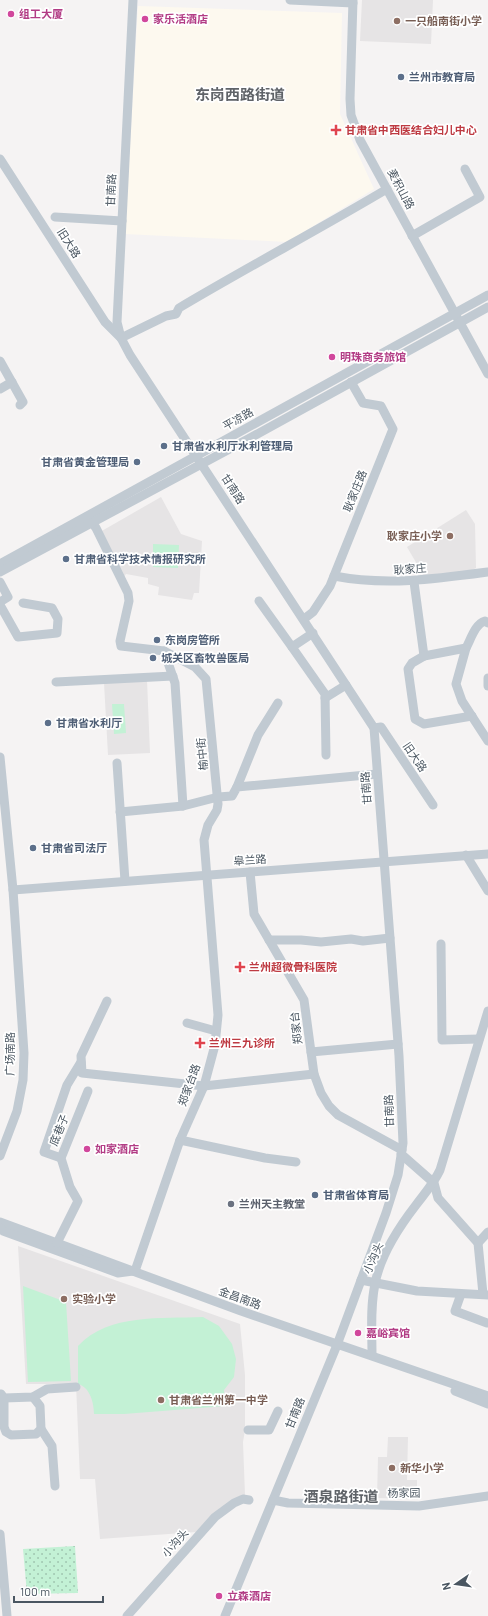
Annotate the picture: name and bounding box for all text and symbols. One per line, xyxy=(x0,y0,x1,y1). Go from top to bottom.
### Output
place label: 组工大厦 xyxy=(19,7,63,20)
marker: 组工大厦 xyxy=(6,9,16,19)
place label: 家乐活酒店 xyxy=(153,12,208,25)
marker: 家乐活酒店 xyxy=(140,14,150,24)
place label: 一只船南街小学 xyxy=(405,14,482,27)
marker: 一只船南街小学 xyxy=(392,16,402,26)
place label: 兰州市教育局 xyxy=(409,70,475,83)
marker: 兰州市教育局 xyxy=(396,72,406,82)
district label: 东岗西路街道 xyxy=(195,85,285,103)
place label: 甘肃省中西医结合妇儿中心 xyxy=(345,123,477,136)
marker: 甘肃省中西医结合妇儿中心 xyxy=(330,124,342,136)
street label: 麦积山路 xyxy=(385,166,418,211)
street label: 甘南路 xyxy=(103,173,118,207)
street label: 旧大路 xyxy=(55,225,84,260)
place label: 明珠商务旅馆 xyxy=(340,350,406,363)
marker: 明珠商务旅馆 xyxy=(327,352,337,362)
street label: 平凉路 xyxy=(220,405,255,432)
place label: 甘肃省水利厅水利管理局 xyxy=(172,439,293,452)
marker: 甘肃省水利厅水利管理局 xyxy=(159,441,169,451)
place label: 甘肃省黄金管理局 xyxy=(41,455,129,468)
marker: 甘肃省黄金管理局 xyxy=(132,457,142,467)
street label: 耿家庄路 xyxy=(340,468,369,514)
street label: 甘南路 xyxy=(219,471,248,506)
place label: 耿家庄小学 xyxy=(387,529,442,542)
marker: 耿家庄小学 xyxy=(445,531,455,541)
place label: 甘肃省科学技术情报研究所 xyxy=(74,552,206,565)
marker: 甘肃省科学技术情报研究所 xyxy=(61,554,71,564)
street label: 耿家庄 xyxy=(393,561,427,576)
place label: 东岗房管所 xyxy=(165,633,220,646)
marker: 东岗房管所 xyxy=(152,635,162,645)
place label: 城关区畜牧兽医局 xyxy=(161,651,249,664)
marker: 城关区畜牧兽医局 xyxy=(148,653,158,663)
place label: 甘肃省水利厅 xyxy=(56,716,122,729)
marker: 甘肃省水利厅 xyxy=(43,718,53,728)
street label: 榆中街 xyxy=(194,737,209,771)
street label: 旧大路 xyxy=(401,739,430,774)
street label: 甘南路 xyxy=(358,771,373,805)
place label: 甘肃省司法厅 xyxy=(41,841,107,854)
marker: 甘肃省司法厅 xyxy=(28,843,38,853)
street label: 皋兰路 xyxy=(233,852,267,867)
place label: 兰州超微骨科医院 xyxy=(249,960,337,973)
marker: 兰州超微骨科医院 xyxy=(234,961,246,973)
street label: 郑家台 xyxy=(287,1011,304,1045)
street label: 广场南路 xyxy=(3,1032,16,1076)
place label: 兰州三九诊所 xyxy=(209,1036,275,1049)
marker: 兰州三九诊所 xyxy=(194,1037,206,1049)
street label: 郑家台路 xyxy=(175,1062,202,1108)
street label: 甘南路 xyxy=(381,1094,396,1128)
street label: 底巷子 xyxy=(46,1112,71,1148)
place label: 如家酒店 xyxy=(95,1142,139,1155)
marker: 如家酒店 xyxy=(82,1144,92,1154)
place label: 甘肃省体育局 xyxy=(323,1188,389,1201)
marker: 甘肃省体育局 xyxy=(310,1190,320,1200)
place label: 兰州天主教堂 xyxy=(239,1197,305,1210)
marker: 兰州天主教堂 xyxy=(226,1199,236,1209)
street label: 小沟头 xyxy=(360,1240,385,1276)
street label: 金昌南路 xyxy=(217,1284,263,1311)
place label: 实验小学 xyxy=(72,1292,116,1305)
marker: 实验小学 xyxy=(59,1294,69,1304)
place label: 嘉峪宾馆 xyxy=(366,1326,410,1339)
marker: 嘉峪宾馆 xyxy=(353,1328,363,1338)
place label: 甘肃省兰州第一中学 xyxy=(169,1393,268,1406)
marker: 甘肃省兰州第一中学 xyxy=(156,1395,166,1405)
street label: 甘南路 xyxy=(282,1395,307,1431)
place label: 新华小学 xyxy=(400,1461,444,1474)
marker: 新华小学 xyxy=(387,1463,397,1473)
street label: 杨家园 xyxy=(387,1486,421,1499)
district label: 酒泉路街道 xyxy=(303,1487,379,1505)
street label: 小沟头 xyxy=(159,1526,190,1559)
north arrow xyxy=(436,1564,476,1604)
scale bar xyxy=(14,1578,103,1604)
text: N xyxy=(439,1581,453,1591)
text: 100 m xyxy=(20,1584,50,1598)
place label: 立森酒店 xyxy=(227,1589,271,1602)
marker: 立森酒店 xyxy=(214,1591,224,1601)

